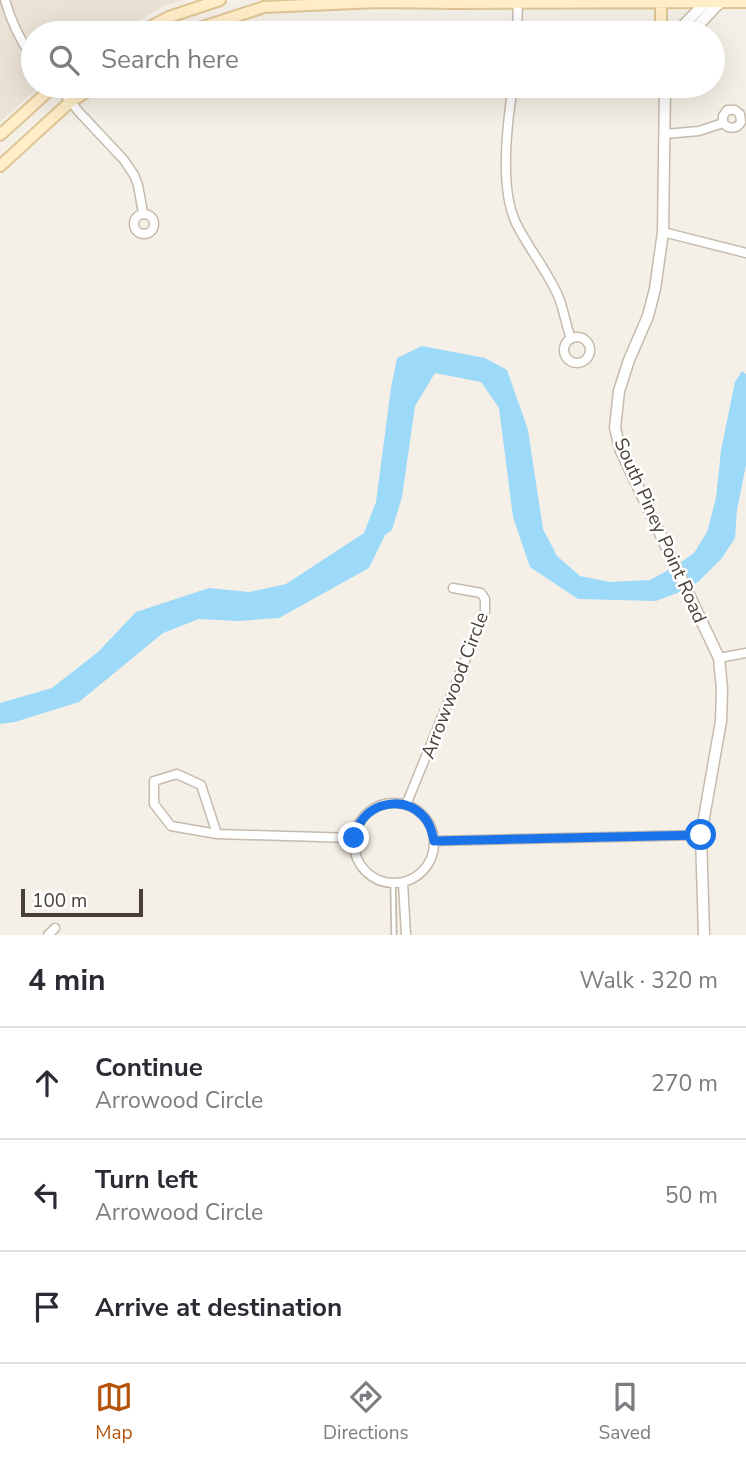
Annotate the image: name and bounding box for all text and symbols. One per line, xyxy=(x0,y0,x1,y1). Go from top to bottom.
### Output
search box xyxy=(21,21,725,98)
icon: search xyxy=(45,41,83,79)
text: Search here xyxy=(101,42,239,77)
street label: South Piney Point Road xyxy=(607,434,713,627)
street label: Arrowwood Circle xyxy=(415,608,495,763)
route start xyxy=(685,819,716,850)
route end xyxy=(338,822,369,853)
scale bar xyxy=(21,886,144,918)
text: 100 m xyxy=(32,888,87,914)
text: 4 min xyxy=(28,960,106,1001)
text: Walk · 320 m xyxy=(579,965,718,996)
text: Continue xyxy=(95,1050,203,1085)
icon: ahead xyxy=(28,1064,66,1102)
text: 270 m xyxy=(651,1068,718,1099)
text: Arrowood Circle xyxy=(95,1085,263,1116)
text: Turn left xyxy=(95,1162,198,1197)
icon: left xyxy=(28,1176,66,1214)
text: 50 m xyxy=(665,1180,718,1211)
text: Arrowood Circle xyxy=(95,1197,263,1228)
icon: arrive xyxy=(28,1288,66,1326)
text: Arrive at destination xyxy=(95,1290,342,1325)
tab: Map xyxy=(95,1378,133,1446)
tab: Directions xyxy=(323,1378,409,1446)
tab: Saved xyxy=(599,1378,651,1446)

